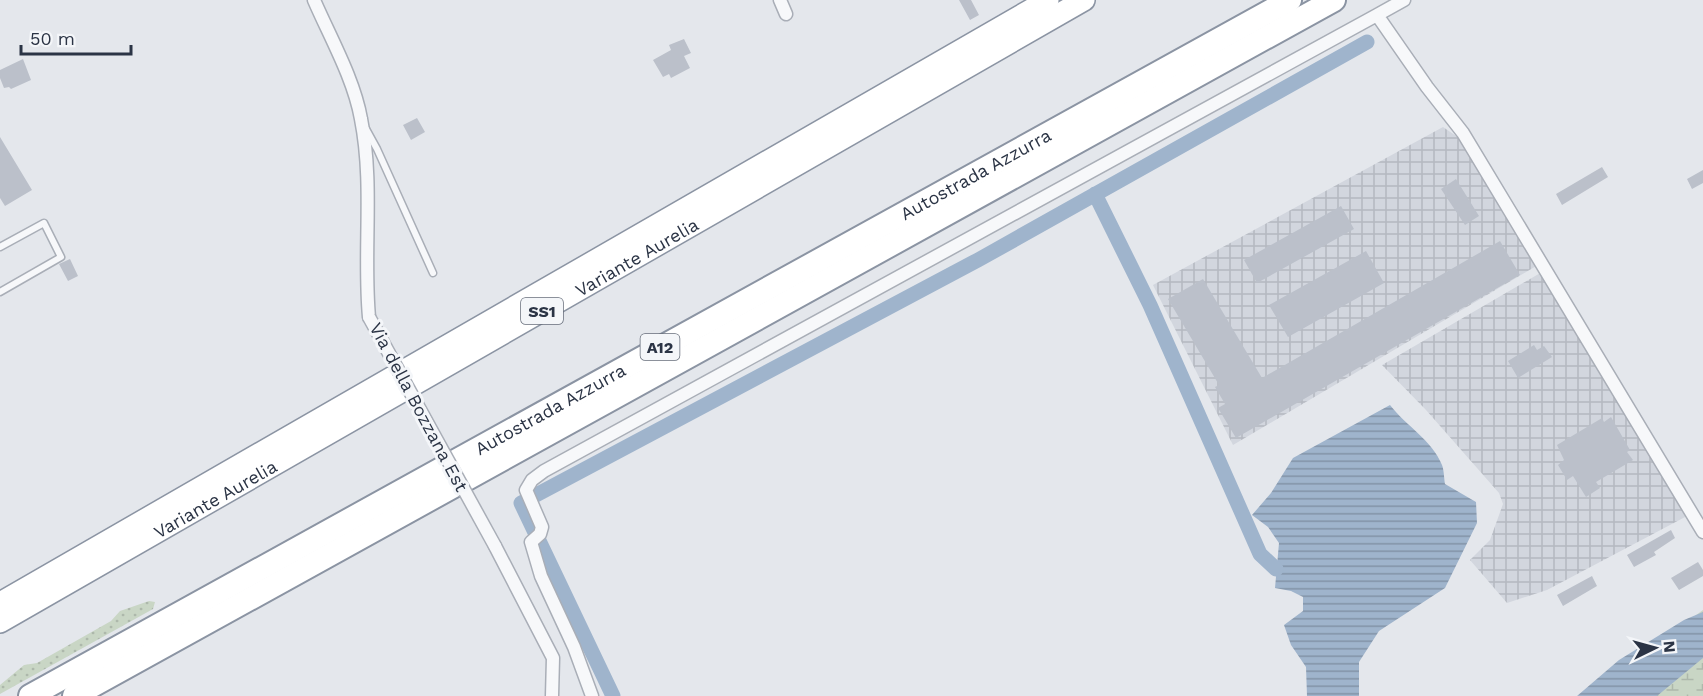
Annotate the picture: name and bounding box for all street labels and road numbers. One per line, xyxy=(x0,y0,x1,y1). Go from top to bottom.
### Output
street label: Autostrada Azzurra xyxy=(896,124,1054,224)
street label: Variante Aurelia xyxy=(571,213,702,300)
road number: SS1 xyxy=(521,298,563,324)
street label: Via della Bozzana Est xyxy=(366,319,473,495)
road number: A12 xyxy=(640,334,680,360)
street label: Autostrada Azzurra xyxy=(471,359,629,459)
street label: Variante Aurelia xyxy=(150,455,280,542)

